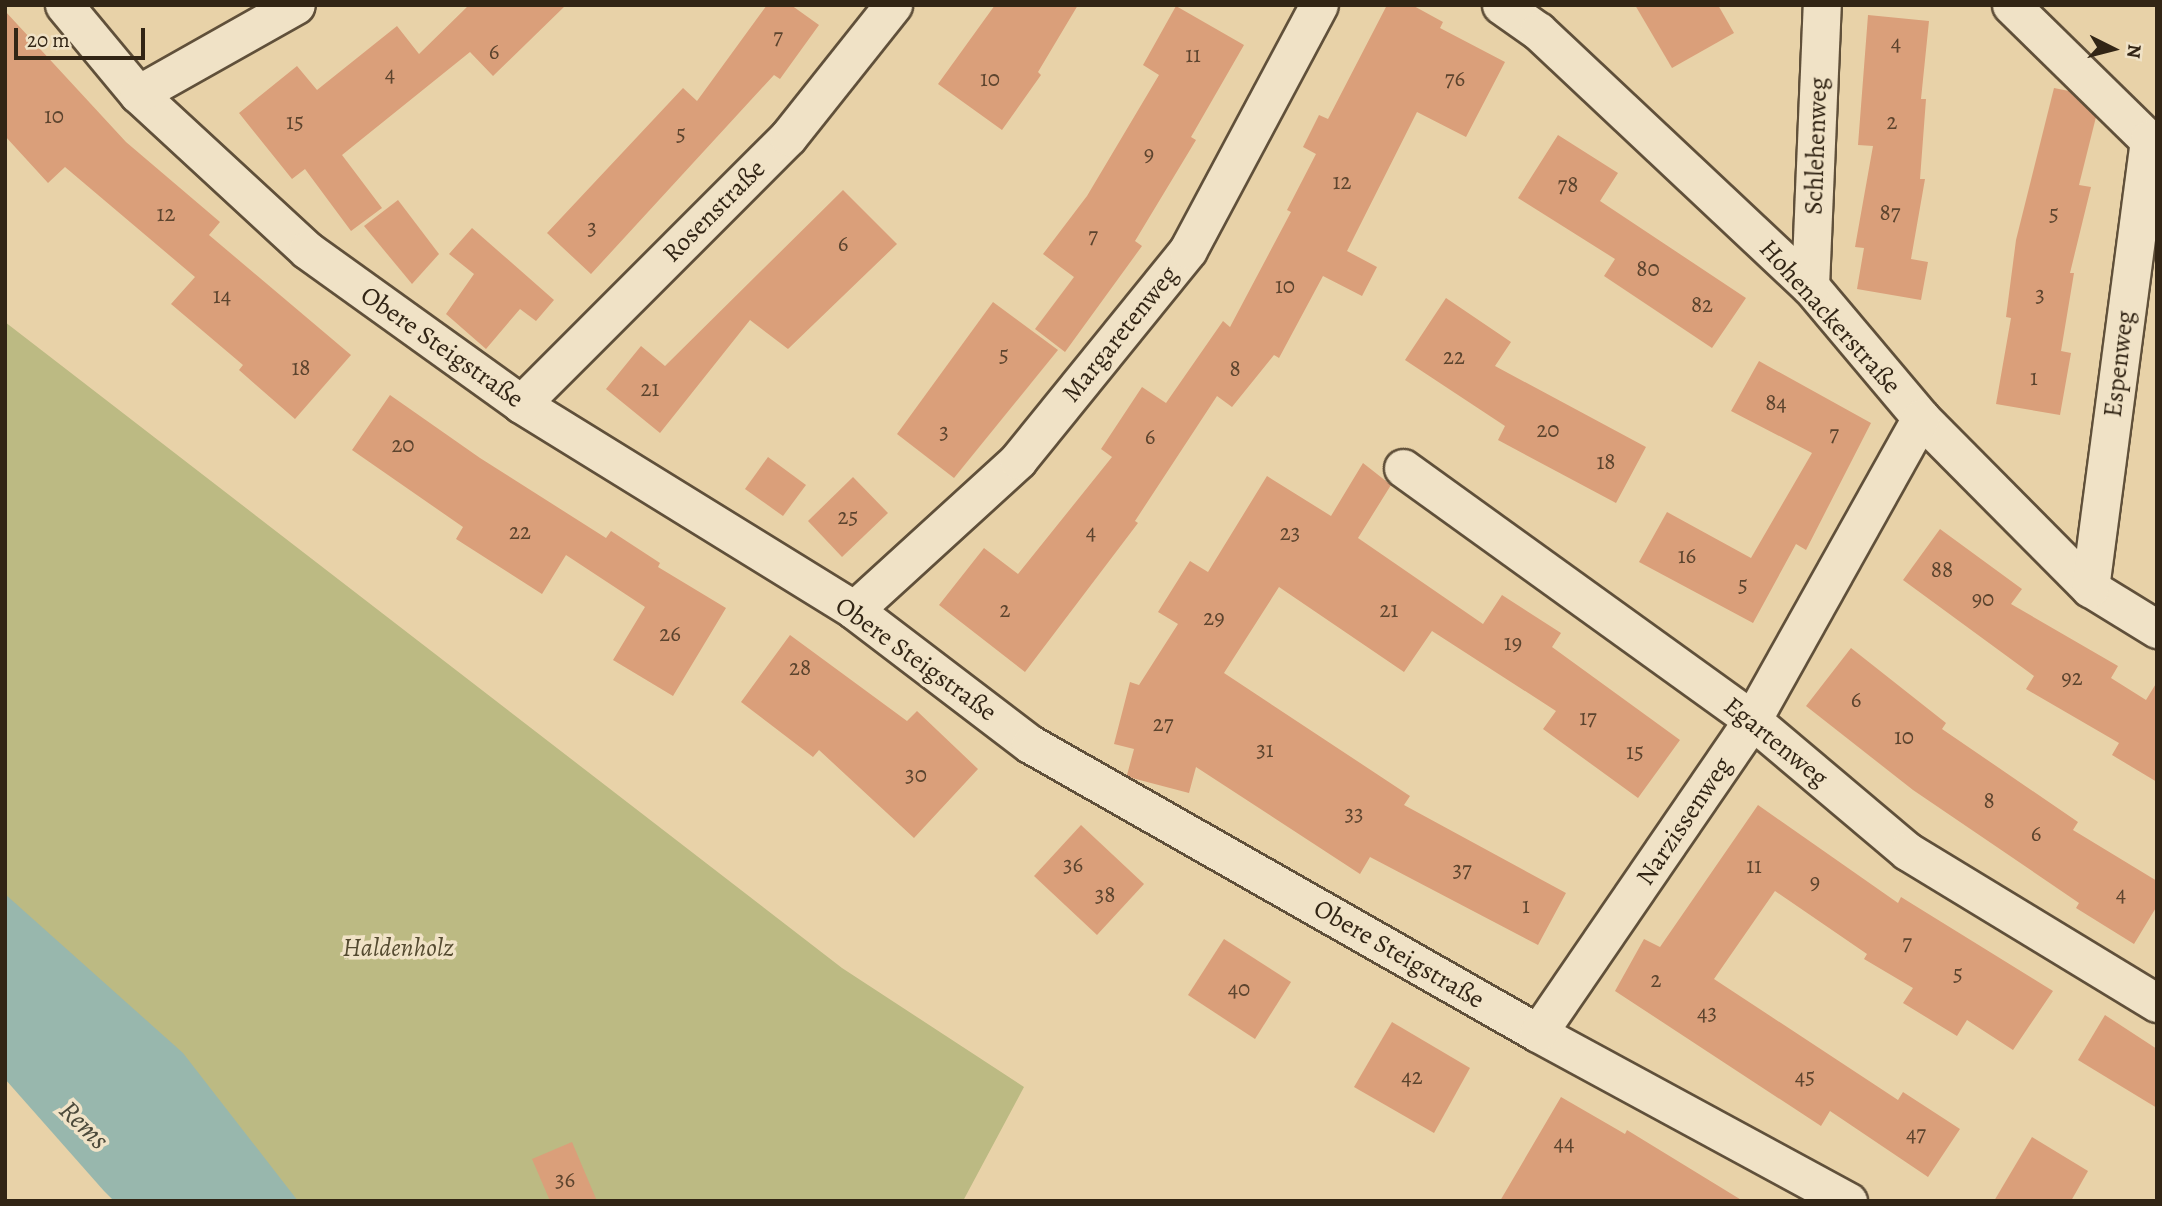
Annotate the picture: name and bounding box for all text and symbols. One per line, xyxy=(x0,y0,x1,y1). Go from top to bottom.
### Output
scale bar xyxy=(18,14,149,58)
north arrow xyxy=(2078,14,2148,84)
house number: 7 xyxy=(773,23,783,51)
text: 20 m xyxy=(27,26,70,54)
house number: 4 xyxy=(1891,29,1901,57)
house number: 6 xyxy=(489,38,499,66)
house number: 11 xyxy=(1185,41,1201,69)
text: N xyxy=(2120,43,2148,59)
house number: 4 xyxy=(385,60,395,88)
house number: 10 xyxy=(980,65,1000,93)
house number: 76 xyxy=(1445,65,1465,93)
street label: Schlehenweg xyxy=(1798,77,1834,215)
house number: 10 xyxy=(44,102,64,130)
house number: 15 xyxy=(286,108,304,136)
house number: 2 xyxy=(1887,108,1897,136)
house number: 5 xyxy=(676,120,686,148)
house number: 9 xyxy=(1144,140,1154,168)
street label: Rosenstraße xyxy=(656,153,772,269)
house number: 12 xyxy=(1333,168,1351,196)
house number: 78 xyxy=(1558,171,1578,199)
house number: 87 xyxy=(1880,199,1900,227)
house number: 12 xyxy=(157,200,175,228)
house number: 5 xyxy=(2049,200,2059,228)
house number: 3 xyxy=(587,214,597,242)
house number: 7 xyxy=(1088,222,1098,250)
house number: 6 xyxy=(838,230,848,258)
street label: Hohenackerstraße xyxy=(1753,233,1907,401)
house number: 80 xyxy=(1636,255,1660,283)
street label: Margaretenweg xyxy=(1056,260,1184,408)
house number: 10 xyxy=(1275,272,1295,300)
street label: Obere Steigstraße xyxy=(355,279,529,415)
house number: 3 xyxy=(2035,281,2045,309)
house number: 14 xyxy=(213,282,231,310)
house number: 82 xyxy=(1691,291,1713,319)
street label: Espenweg xyxy=(2097,309,2141,419)
house number: 5 xyxy=(999,341,1009,369)
house number: 22 xyxy=(1443,343,1465,371)
house number: 18 xyxy=(291,354,311,382)
house number: 8 xyxy=(1229,355,1241,383)
house number: 1 xyxy=(2030,364,2038,392)
house number: 21 xyxy=(641,375,659,403)
house number: 84 xyxy=(1765,389,1787,417)
house number: 20 xyxy=(1536,416,1560,444)
house number: 3 xyxy=(939,418,949,446)
house number: 7 xyxy=(1829,420,1839,448)
house number: 6 xyxy=(1145,423,1155,451)
house number: 20 xyxy=(391,431,415,459)
house number: 18 xyxy=(1596,448,1616,476)
house number: 25 xyxy=(838,503,858,531)
house number: 22 xyxy=(509,518,531,546)
house number: 4 xyxy=(1086,518,1096,546)
house number: 23 xyxy=(1280,519,1300,547)
house number: 16 xyxy=(1678,542,1696,570)
house number: 88 xyxy=(1931,556,1953,584)
house number: 5 xyxy=(1738,571,1748,599)
house number: 90 xyxy=(1972,585,1994,613)
street label: Obere Steigstraße xyxy=(829,590,1003,728)
house number: 2 xyxy=(1000,596,1010,624)
house number: 21 xyxy=(1380,596,1398,624)
house number: 29 xyxy=(1203,604,1225,632)
house number: 26 xyxy=(659,620,681,648)
house number: 19 xyxy=(1504,629,1522,657)
house number: 28 xyxy=(789,654,811,682)
house number: 92 xyxy=(2061,664,2083,692)
house number: 6 xyxy=(1851,686,1861,714)
street label: Egartenweg xyxy=(1717,690,1835,794)
house number: 17 xyxy=(1579,704,1597,732)
house number: 27 xyxy=(1153,710,1173,738)
house number: 10 xyxy=(1894,723,1914,751)
house number: 31 xyxy=(1256,736,1274,764)
house number: 15 xyxy=(1626,738,1644,766)
street label: Narzissenweg xyxy=(1630,751,1738,891)
house number: 30 xyxy=(905,761,927,789)
house number: 8 xyxy=(1983,787,1995,815)
house number: 33 xyxy=(1344,800,1364,828)
house number: 6 xyxy=(2031,820,2041,848)
house number: 36 xyxy=(1063,851,1083,879)
house number: 11 xyxy=(1746,852,1762,880)
house number: 37 xyxy=(1452,856,1472,884)
house number: 9 xyxy=(1810,868,1820,896)
house number: 4 xyxy=(2116,880,2126,908)
house number: 38 xyxy=(1095,881,1115,909)
house number: 1 xyxy=(1522,892,1530,920)
street label: Obere Steigstraße xyxy=(1308,893,1490,1015)
house number: 7 xyxy=(1902,929,1912,957)
park label: Haldenholz xyxy=(342,932,454,964)
house number: 5 xyxy=(1953,960,1963,988)
house number: 2 xyxy=(1651,966,1661,994)
house number: 40 xyxy=(1228,975,1250,1003)
house number: 43 xyxy=(1697,999,1717,1027)
house number: 42 xyxy=(1401,1063,1423,1091)
house number: 45 xyxy=(1795,1063,1815,1091)
water label: Rems xyxy=(52,1094,116,1156)
house number: 47 xyxy=(1906,1120,1926,1148)
house number: 44 xyxy=(1554,1129,1574,1157)
house number: 36 xyxy=(555,1166,575,1194)

